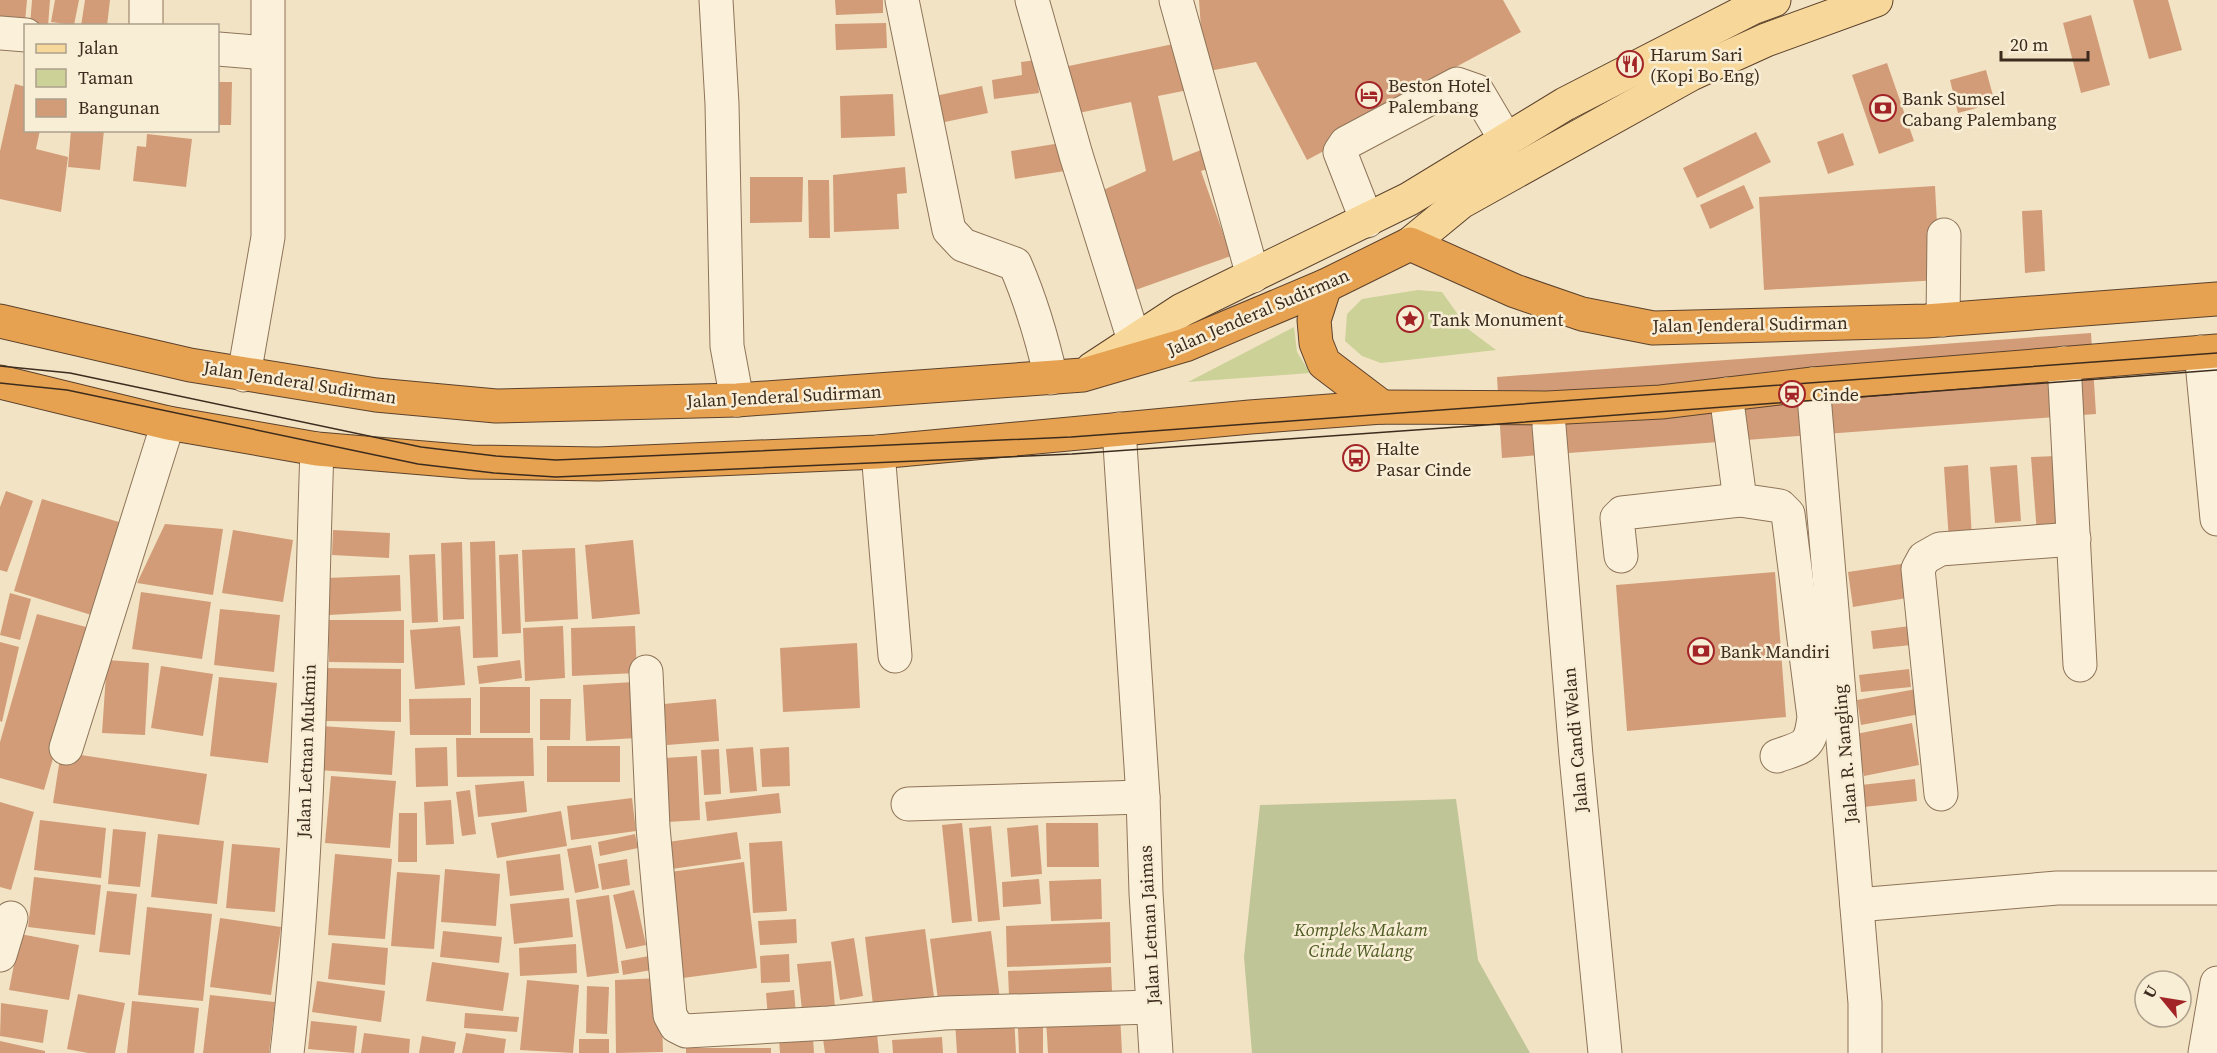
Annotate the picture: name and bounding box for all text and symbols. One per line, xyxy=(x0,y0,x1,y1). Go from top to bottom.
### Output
legend xyxy=(24,24,219,132)
scale bar xyxy=(2001,24,2088,62)
text: 20 m xyxy=(2010,32,2048,57)
text: Jalan xyxy=(77,35,119,60)
place label: Harum Sari (Kopi Bo Eng) xyxy=(1650,42,1760,88)
restaurant icon: Harum Sari (Kopi Bo Eng) xyxy=(1615,49,1645,79)
text: Taman xyxy=(78,65,133,90)
place label: Beston Hotel Palembang xyxy=(1388,73,1491,119)
hotel icon: Beston Hotel Palembang xyxy=(1354,80,1384,110)
place label: Bank Sumsel Cabang Palembang xyxy=(1902,86,2057,132)
bank icon: Bank Sumsel Cabang Palembang xyxy=(1868,93,1898,123)
text: Bangunan xyxy=(78,95,160,120)
street label: Jalan Jenderal Sudirman xyxy=(1162,262,1353,362)
place icon: Tank Monument xyxy=(1395,304,1425,334)
place label: Tank Monument xyxy=(1430,307,1563,332)
street label: Jalan Jenderal Sudirman xyxy=(1651,310,1848,338)
street label: Jalan Jenderal Sudirman xyxy=(201,354,399,410)
street label: Jalan Jenderal Sudirman xyxy=(685,378,882,414)
station icon: Cinde xyxy=(1777,379,1807,409)
place label: Cinde xyxy=(1812,382,1859,407)
place label: Halte Pasar Cinde xyxy=(1376,436,1471,482)
bus stop icon: Halte Pasar Cinde xyxy=(1341,443,1371,473)
bank icon: Bank Mandiri xyxy=(1686,636,1716,666)
place label: Bank Mandiri xyxy=(1720,639,1830,664)
street label: Jalan Letnan Mukmin xyxy=(290,663,322,840)
street label: Jalan Candi Welan xyxy=(1556,666,1594,815)
street label: Jalan R. Nangling xyxy=(1826,684,1864,825)
street label: Jalan Letnan Jaimas xyxy=(1132,844,1166,1006)
park label: Kompleks Makam Cinde Walang xyxy=(1293,917,1428,963)
north arrow xyxy=(2133,969,2193,1029)
text: U xyxy=(2138,981,2163,1002)

